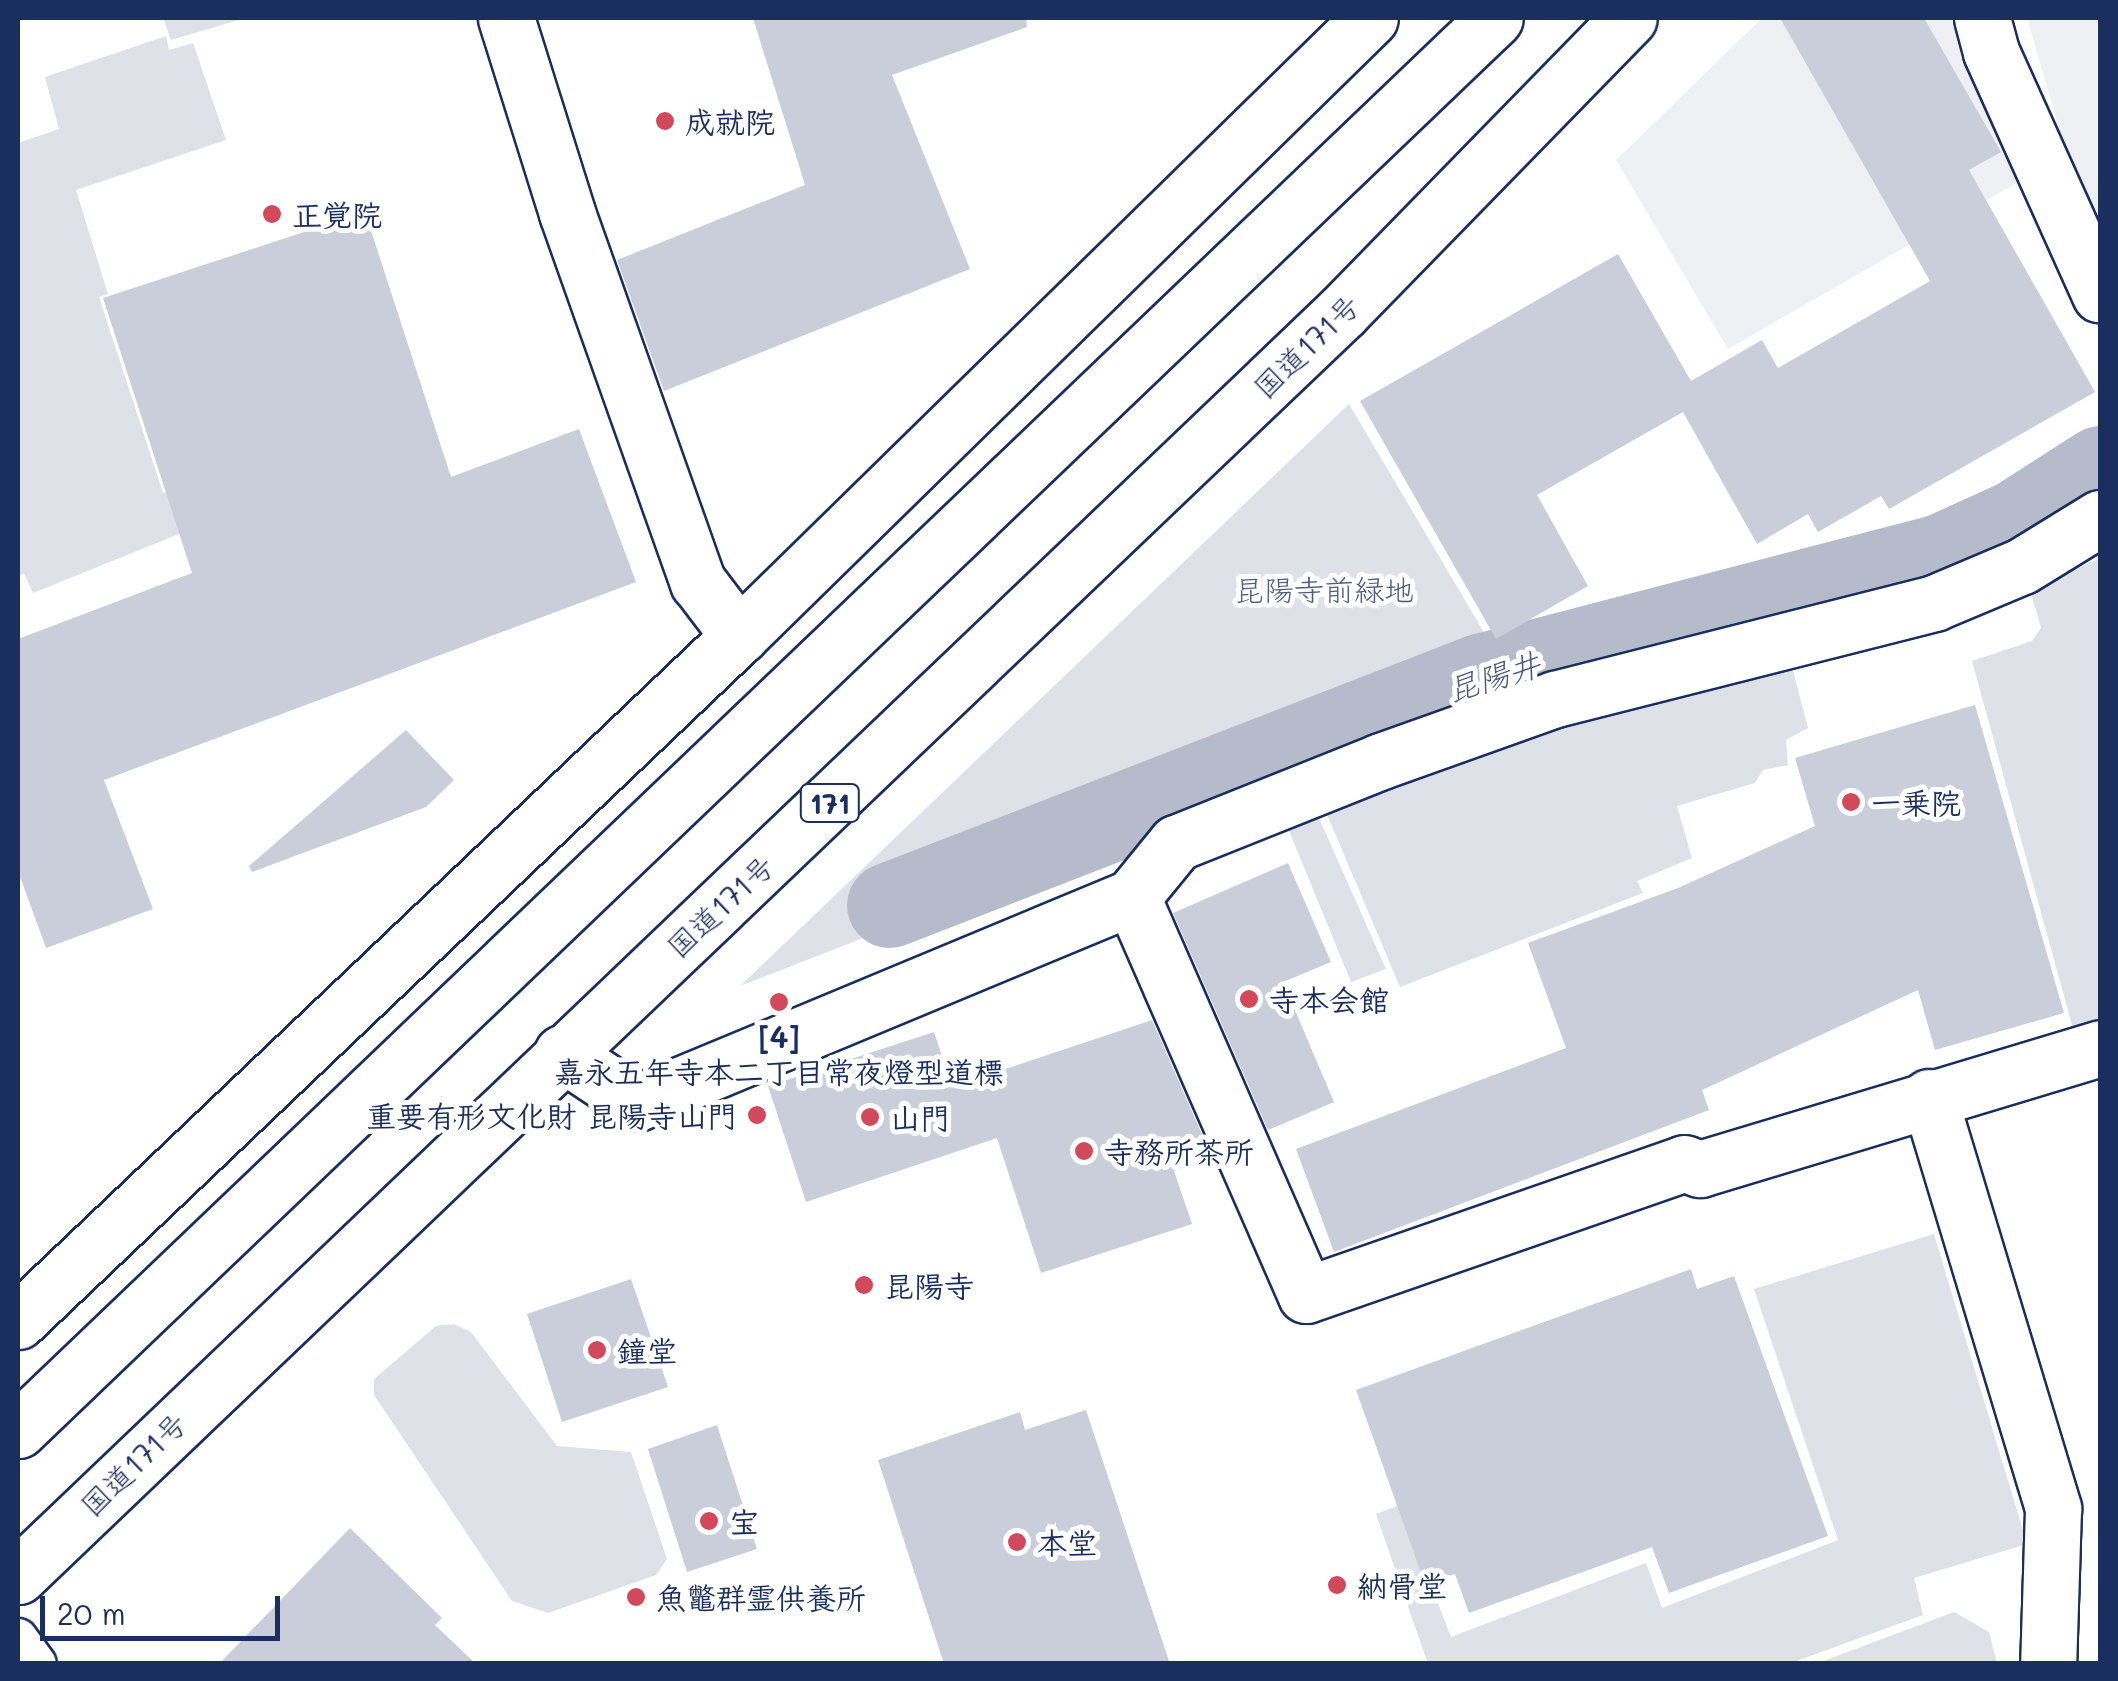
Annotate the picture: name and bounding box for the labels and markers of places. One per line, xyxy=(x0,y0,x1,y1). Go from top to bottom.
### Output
place label: 成就院 xyxy=(685,103,775,139)
marker: 成就院 xyxy=(654,110,676,132)
place label: 正覚院 xyxy=(292,196,382,232)
marker: 正覚院 xyxy=(261,203,283,225)
place label: 一乗院 xyxy=(1871,784,1961,820)
marker: 一乗院 xyxy=(1840,791,1862,813)
place label: 寺本会館 xyxy=(1269,981,1389,1017)
marker: 寺本会館 xyxy=(1238,988,1260,1010)
marker: [4] 嘉永五年寺本二丁目常夜燈型道標 xyxy=(768,991,790,1013)
place label: [4] 嘉永五年寺本二丁目常夜燈型道標 xyxy=(554,1018,1004,1088)
place label: 重要有形文化財 昆陽寺山門 xyxy=(366,1097,737,1133)
place label: 山門 xyxy=(890,1099,950,1135)
marker: 重要有形文化財 昆陽寺山門 xyxy=(746,1104,768,1126)
marker: 山門 xyxy=(859,1106,881,1128)
place label: 寺務所茶所 xyxy=(1104,1133,1254,1169)
marker: 寺務所茶所 xyxy=(1073,1140,1095,1162)
place label: 昆陽寺 xyxy=(884,1267,974,1303)
marker: 昆陽寺 xyxy=(853,1274,875,1296)
place label: 鐘堂 xyxy=(617,1332,677,1368)
marker: 鐘堂 xyxy=(586,1339,608,1361)
place label: 宝 xyxy=(729,1503,759,1539)
marker: 宝 xyxy=(698,1510,720,1532)
place label: 本堂 xyxy=(1037,1524,1097,1560)
marker: 本堂 xyxy=(1006,1531,1028,1553)
place label: 納骨堂 xyxy=(1357,1567,1447,1603)
marker: 納骨堂 xyxy=(1326,1574,1348,1596)
place label: 魚鼈群霊供養所 xyxy=(656,1579,866,1615)
marker: 魚鼈群霊供養所 xyxy=(625,1586,647,1608)

